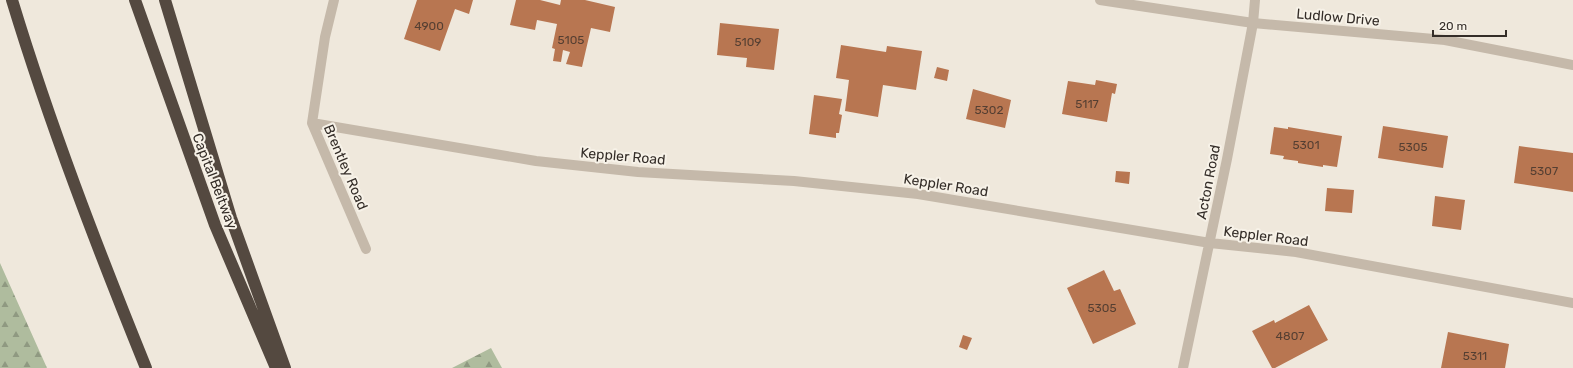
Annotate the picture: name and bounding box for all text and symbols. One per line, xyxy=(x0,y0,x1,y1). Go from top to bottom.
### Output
street label: Ludlow Drive xyxy=(1296,5,1381,30)
scale bar xyxy=(1433,12,1506,38)
house number: 4900 xyxy=(414,19,444,33)
text: 20 m xyxy=(1439,19,1467,33)
house number: 5105 xyxy=(558,33,584,47)
house number: 5109 xyxy=(735,35,761,49)
house number: 5117 xyxy=(1075,97,1099,111)
house number: 5302 xyxy=(974,103,1004,117)
street label: Brentley Road xyxy=(320,122,371,212)
street label: Capital Beltway xyxy=(188,131,241,232)
house number: 5301 xyxy=(1292,138,1320,152)
house number: 5305 xyxy=(1398,140,1428,154)
street label: Acton Road xyxy=(1193,143,1224,221)
street label: Keppler Road xyxy=(580,144,666,169)
house number: 5307 xyxy=(1530,164,1558,178)
street label: Keppler Road xyxy=(902,170,989,201)
street label: Keppler Road xyxy=(1223,223,1309,250)
house number: 5305 xyxy=(1087,301,1117,315)
house number: 4807 xyxy=(1276,329,1304,343)
house number: 5311 xyxy=(1463,349,1487,363)

